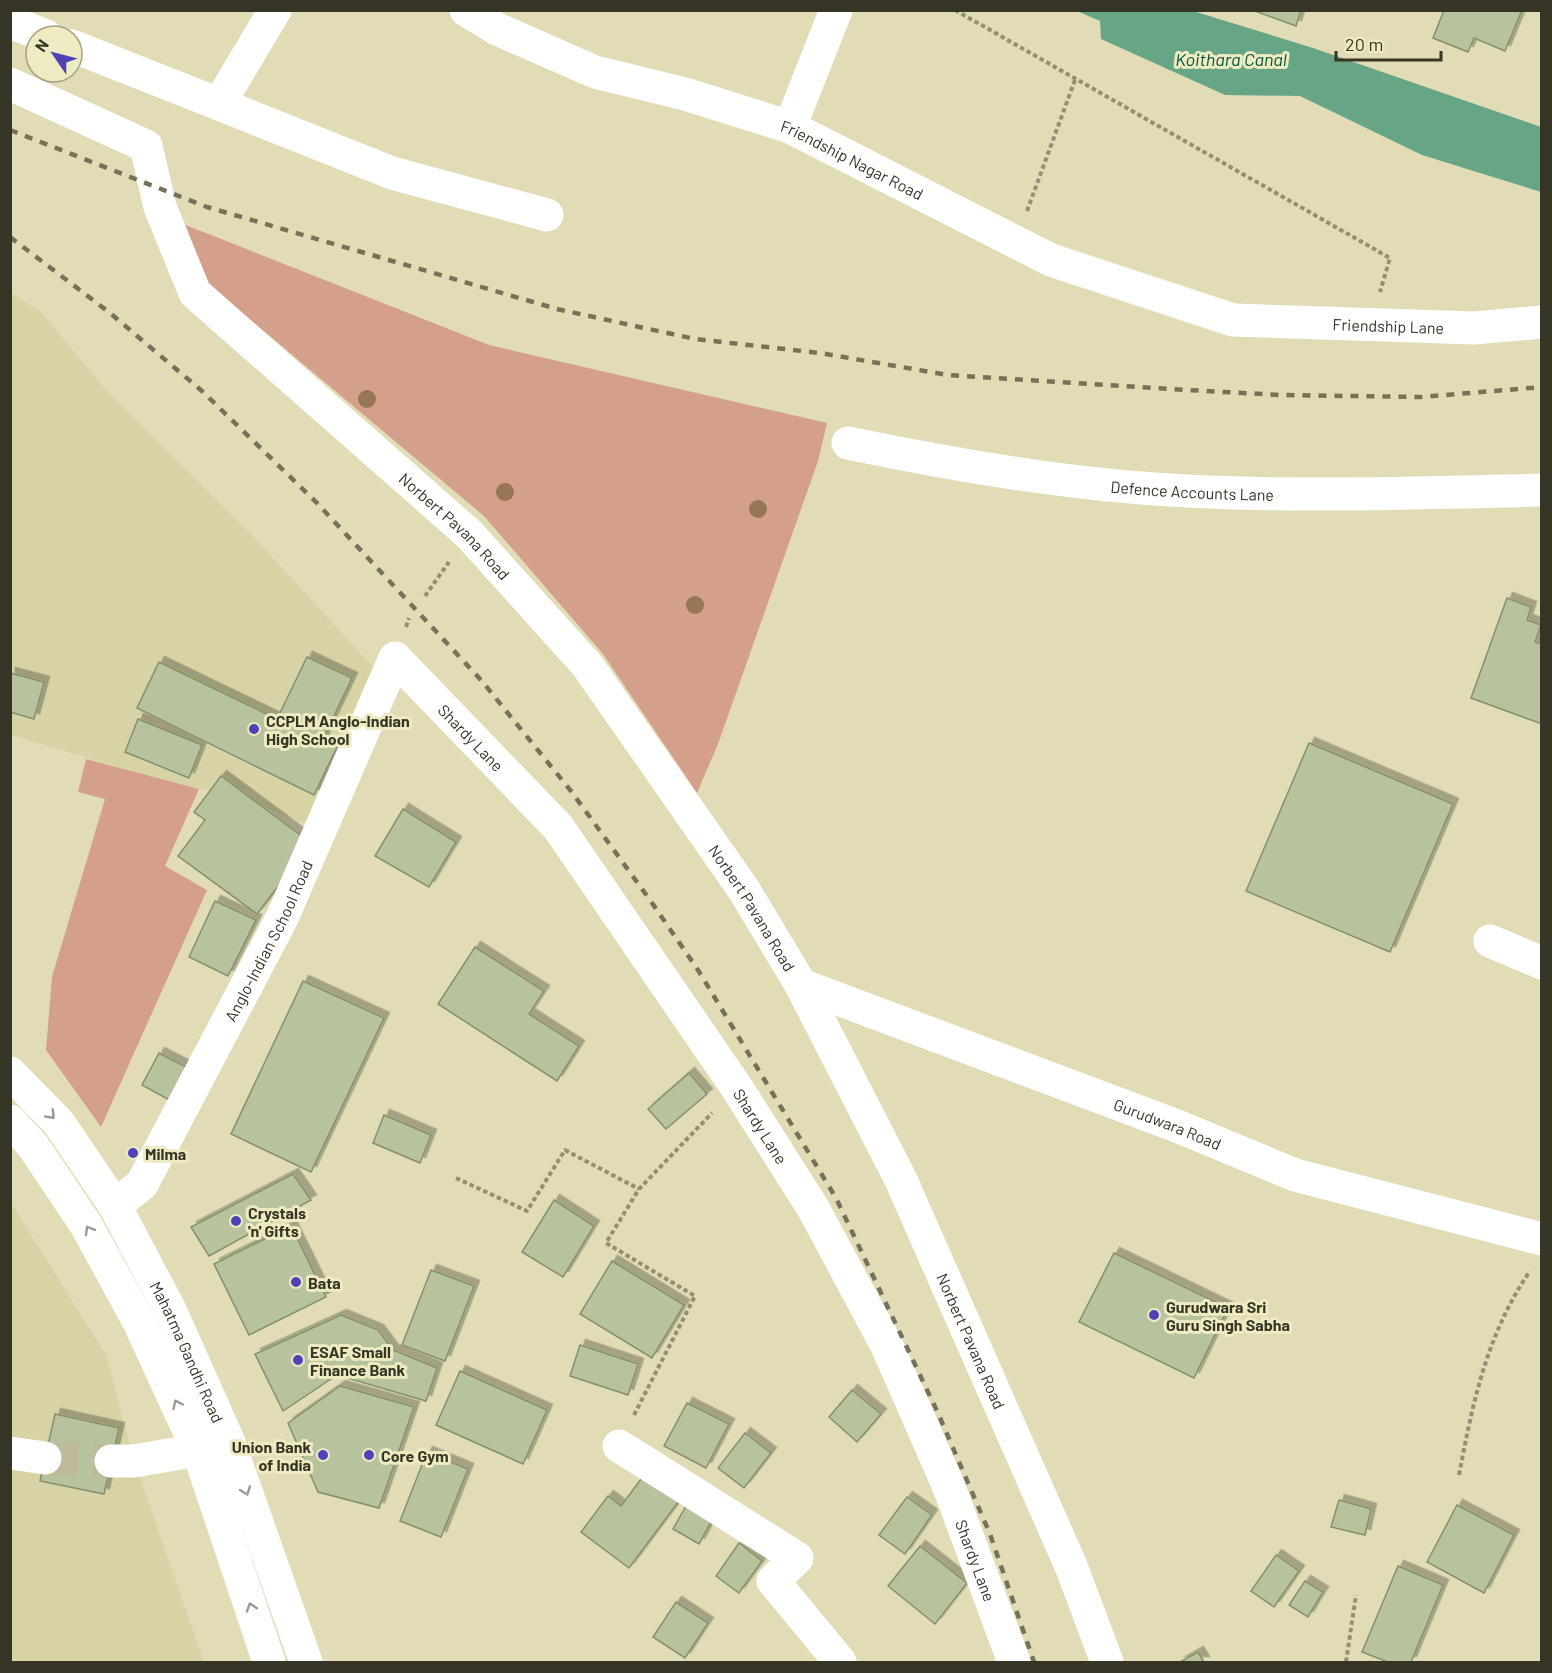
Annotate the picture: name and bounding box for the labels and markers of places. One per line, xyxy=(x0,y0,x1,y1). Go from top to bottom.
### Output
place label: CCPLM Anglo-Indian High School xyxy=(266,711,410,748)
marker: CCPLM Anglo-Indian High School xyxy=(247,722,261,736)
place label: Milma xyxy=(145,1144,186,1163)
marker: Milma xyxy=(126,1146,140,1160)
place label: Crystals 'n' Gifts xyxy=(248,1203,306,1240)
marker: Crystals 'n' Gifts xyxy=(229,1214,243,1228)
place label: Bata xyxy=(308,1273,341,1292)
marker: Bata xyxy=(289,1275,303,1289)
place label: Gurudwara Sri Guru Singh Sabha xyxy=(1166,1297,1290,1334)
marker: Gurudwara Sri Guru Singh Sabha xyxy=(1147,1308,1161,1322)
place label: ESAF Small Finance Bank xyxy=(310,1342,405,1379)
marker: ESAF Small Finance Bank xyxy=(291,1353,305,1367)
place label: Union Bank of India xyxy=(232,1437,311,1474)
place label: Core Gym xyxy=(381,1446,449,1465)
marker: Union Bank of India xyxy=(316,1448,330,1462)
marker: Core Gym xyxy=(362,1448,376,1462)

